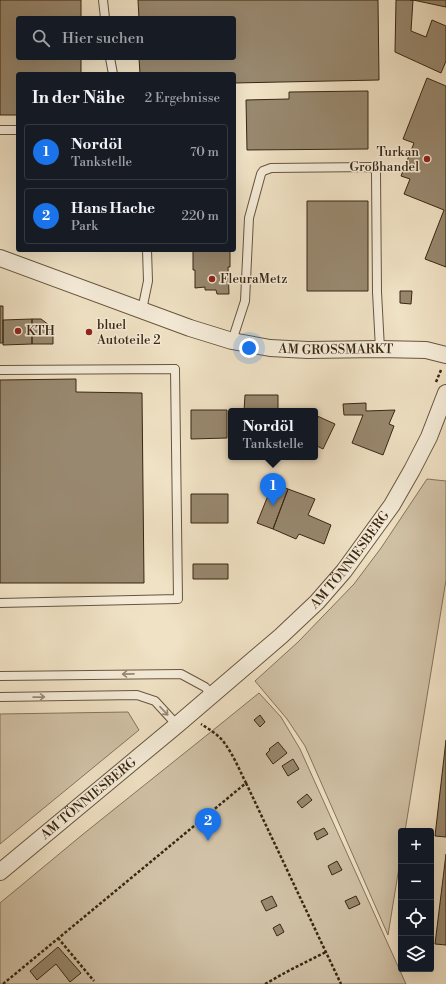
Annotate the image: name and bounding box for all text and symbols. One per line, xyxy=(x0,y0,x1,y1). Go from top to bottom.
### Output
search box xyxy=(16,16,236,60)
icon: search xyxy=(30,27,52,49)
text: Hier suchen xyxy=(62,29,144,48)
text: In der Nähe xyxy=(32,87,125,109)
text: 2 Ergebnisse xyxy=(145,90,220,106)
text: Nordöl xyxy=(71,135,122,154)
text: 1 xyxy=(43,144,49,160)
text: 70 m xyxy=(190,144,219,160)
place label: Turkan Großhandel xyxy=(349,144,419,175)
text: Tankstelle xyxy=(71,154,132,170)
marker: Turkan Großhandel xyxy=(422,154,432,164)
text: Hans Hache xyxy=(71,199,155,218)
text: 2 xyxy=(42,208,50,224)
text: 220 m xyxy=(181,208,219,224)
text: Park xyxy=(71,218,98,234)
place label: FleuraMetz xyxy=(220,271,287,287)
marker: FleuraMetz xyxy=(207,274,217,284)
place label: bluel Autoteile 2 xyxy=(96,317,161,348)
place label: KTH xyxy=(26,323,56,339)
marker: KTH xyxy=(13,326,23,336)
marker: bluel Autoteile 2 xyxy=(84,327,94,337)
your location xyxy=(239,338,259,358)
street label: AM GROSSMARKT xyxy=(277,340,393,358)
popup xyxy=(228,408,318,460)
text: Nordöl xyxy=(242,417,294,436)
text: Tankstelle xyxy=(242,436,304,452)
pin: 1 xyxy=(260,473,286,506)
street label: AM TÖNNIESBERG xyxy=(306,508,393,613)
one-way arrow xyxy=(122,670,135,678)
one-way arrow xyxy=(32,693,45,701)
one-way arrow xyxy=(159,706,168,716)
street label: AM TÖNNIESBERG xyxy=(37,754,140,844)
pin: 2 xyxy=(195,808,221,841)
map controls xyxy=(398,828,434,972)
button: + xyxy=(398,828,434,864)
button: − xyxy=(398,864,434,900)
button: locate xyxy=(398,900,434,936)
button: layers xyxy=(398,936,434,972)

